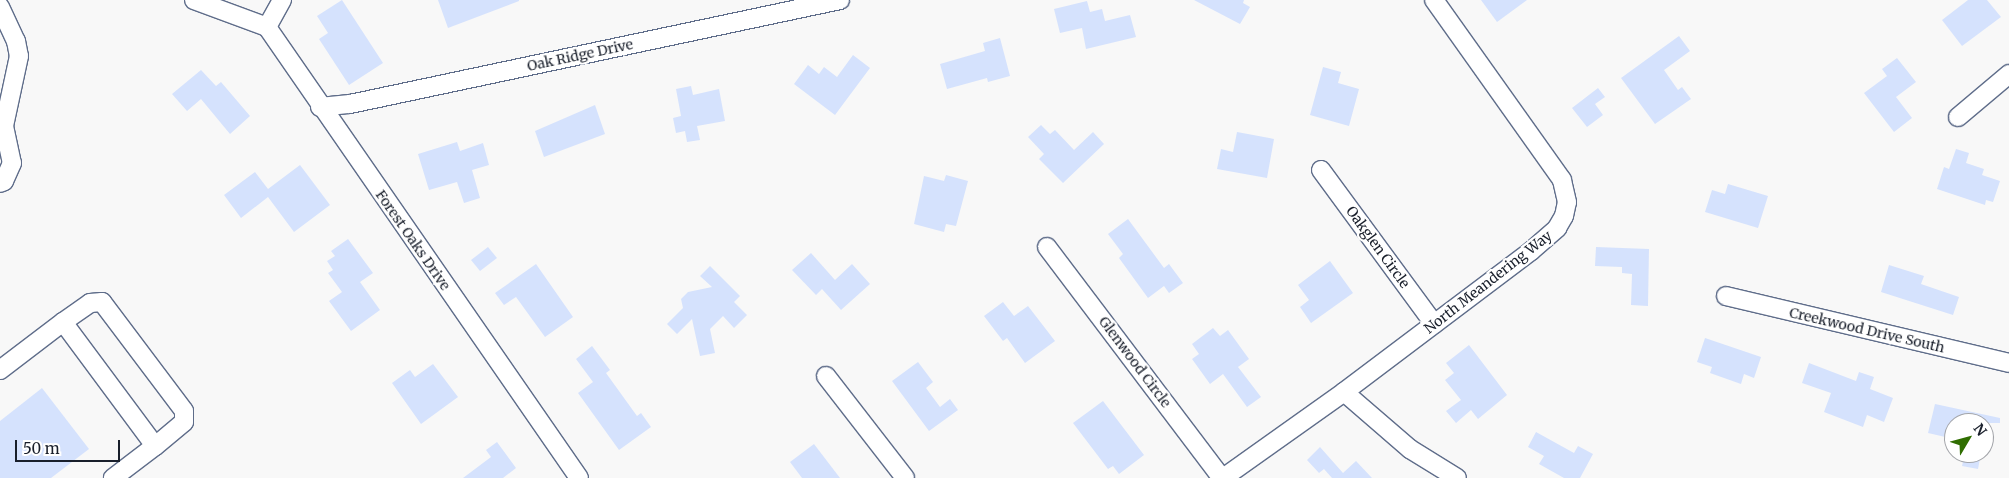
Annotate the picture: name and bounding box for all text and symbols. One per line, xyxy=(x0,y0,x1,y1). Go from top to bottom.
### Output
street label: Oak Ridge Drive xyxy=(526,36,634,74)
street label: Forest Oaks Drive xyxy=(372,187,454,293)
street label: Oakglen Circle xyxy=(1343,203,1413,291)
street label: North Meandering Way xyxy=(1421,227,1555,337)
street label: Creekwood Drive South xyxy=(1788,304,1946,356)
street label: Glenwood Circle xyxy=(1095,313,1175,411)
north arrow xyxy=(1944,413,1994,463)
text: N xyxy=(1970,420,1991,439)
scale bar xyxy=(18,430,122,462)
text: 50 m xyxy=(23,439,60,458)

